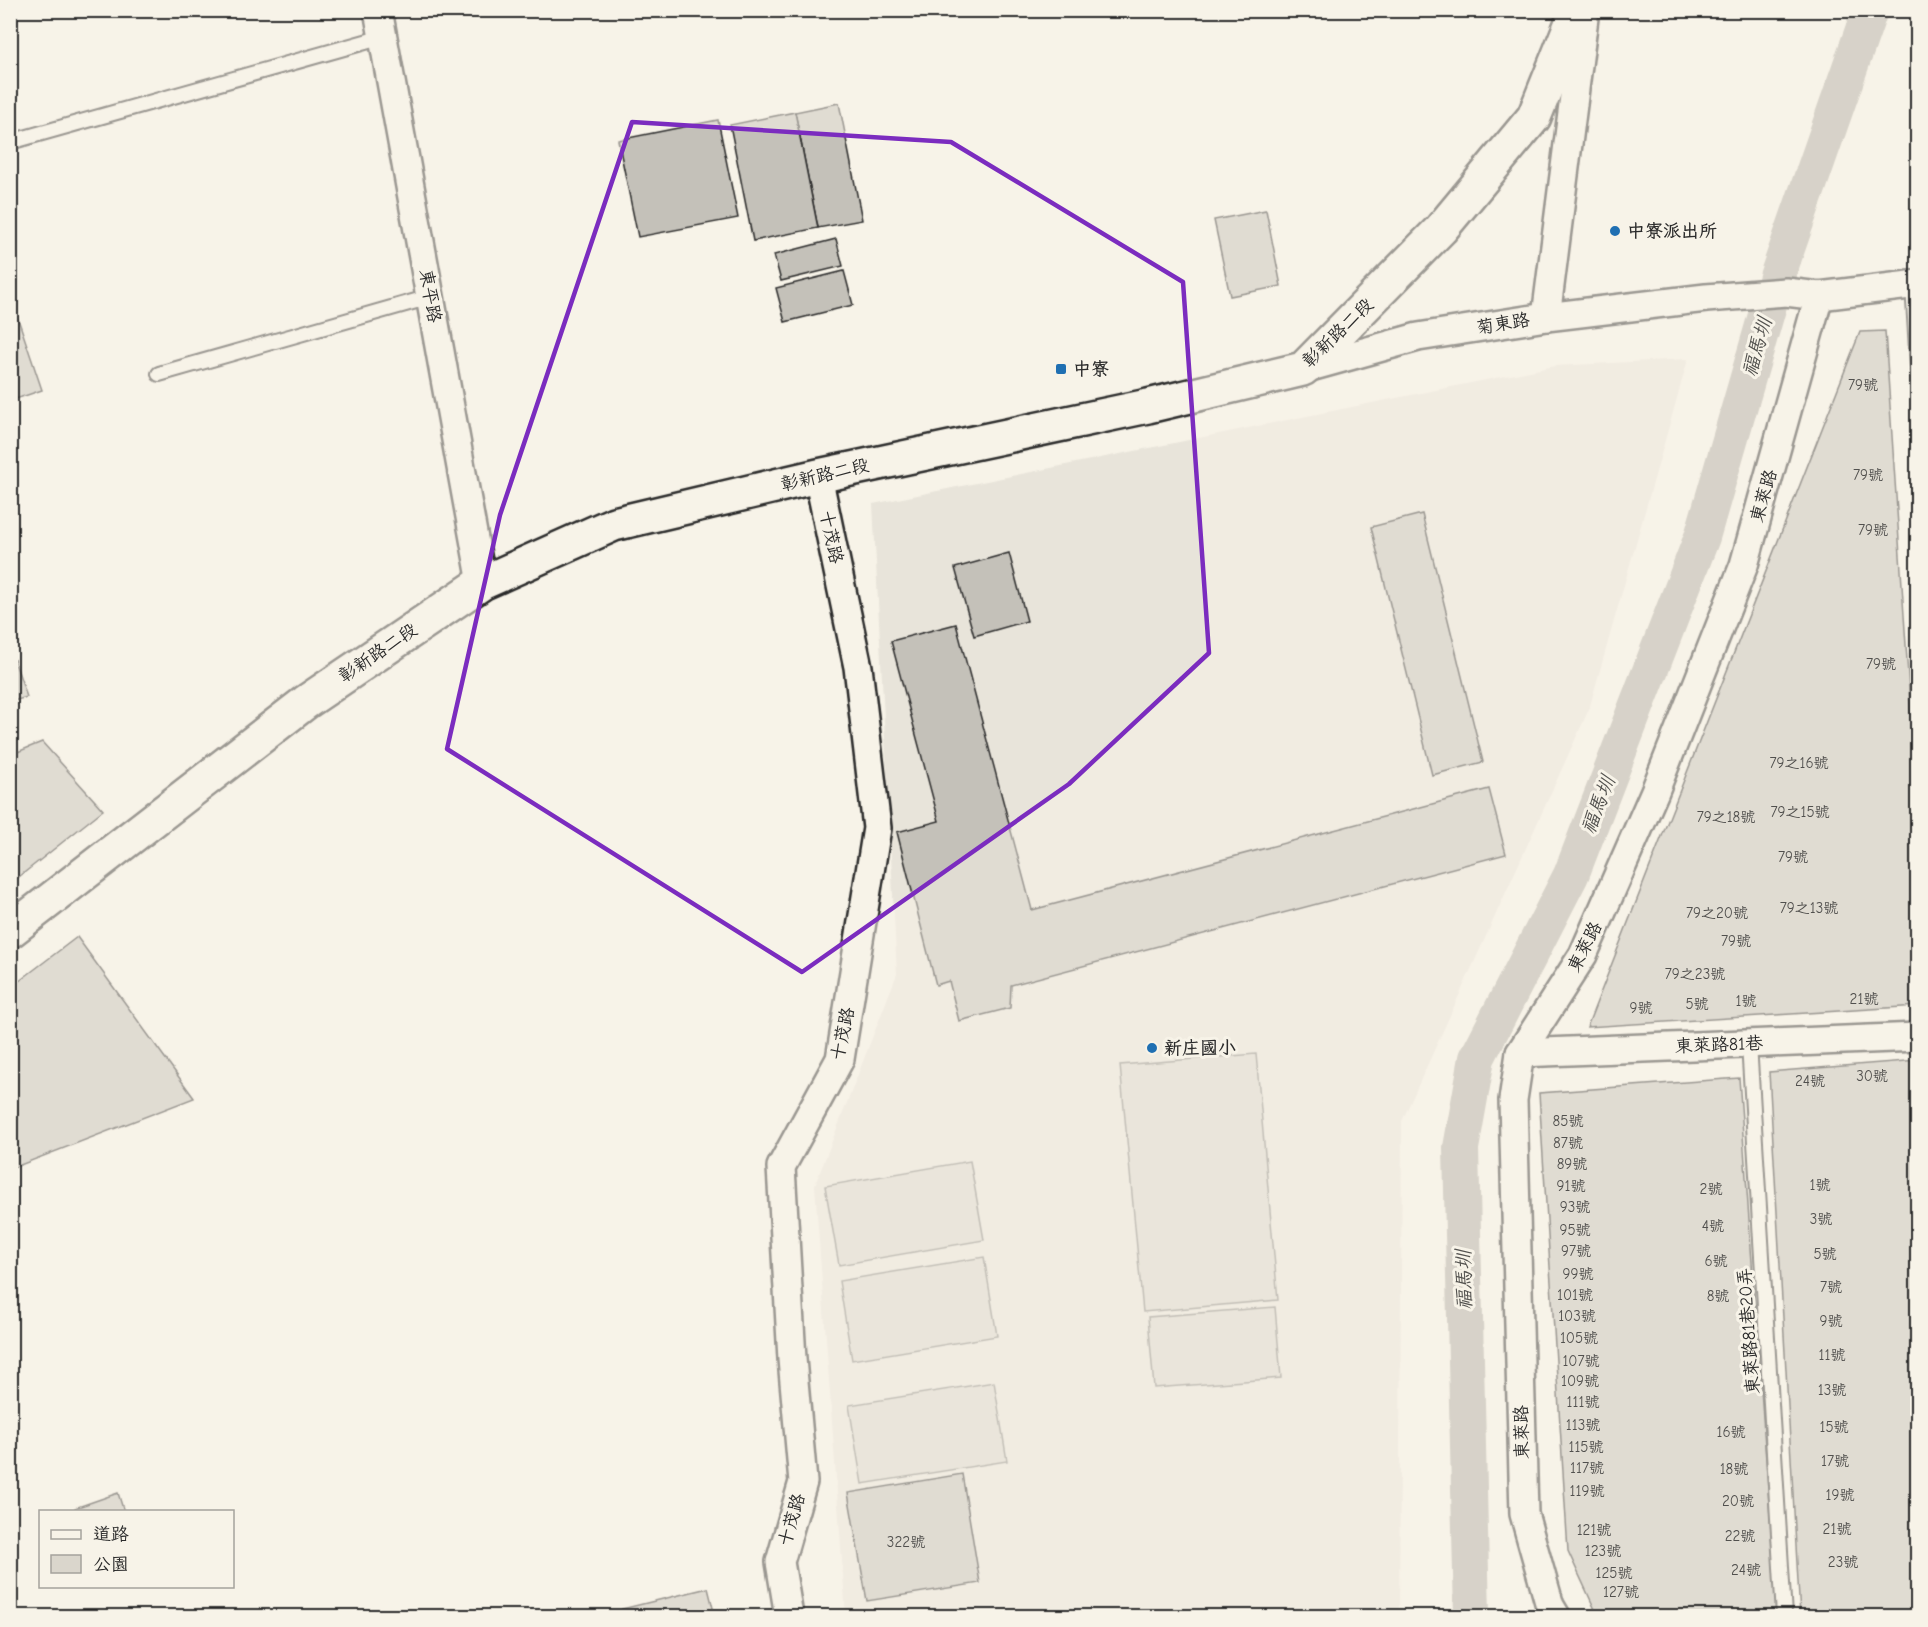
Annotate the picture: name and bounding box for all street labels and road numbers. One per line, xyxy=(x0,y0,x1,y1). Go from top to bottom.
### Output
street label: 東平路 xyxy=(415,268,445,324)
street label: 彰新路二段 xyxy=(1298,294,1378,372)
street label: 菊東路 xyxy=(1475,309,1531,339)
street label: 彰新路二段 xyxy=(779,455,871,495)
street label: 東萊路 xyxy=(1746,467,1782,525)
street label: 十茂路 xyxy=(815,508,847,566)
street label: 彰新路二段 xyxy=(335,619,421,687)
street label: 東萊路 xyxy=(1563,918,1607,976)
street label: 十茂路 xyxy=(827,1005,859,1063)
street label: 東萊路81巷 xyxy=(1674,1033,1764,1057)
street label: 東萊路81巷20弄 xyxy=(1734,1267,1764,1395)
street label: 東萊路 xyxy=(1511,1405,1533,1459)
street label: 十茂路 xyxy=(774,1491,810,1549)

